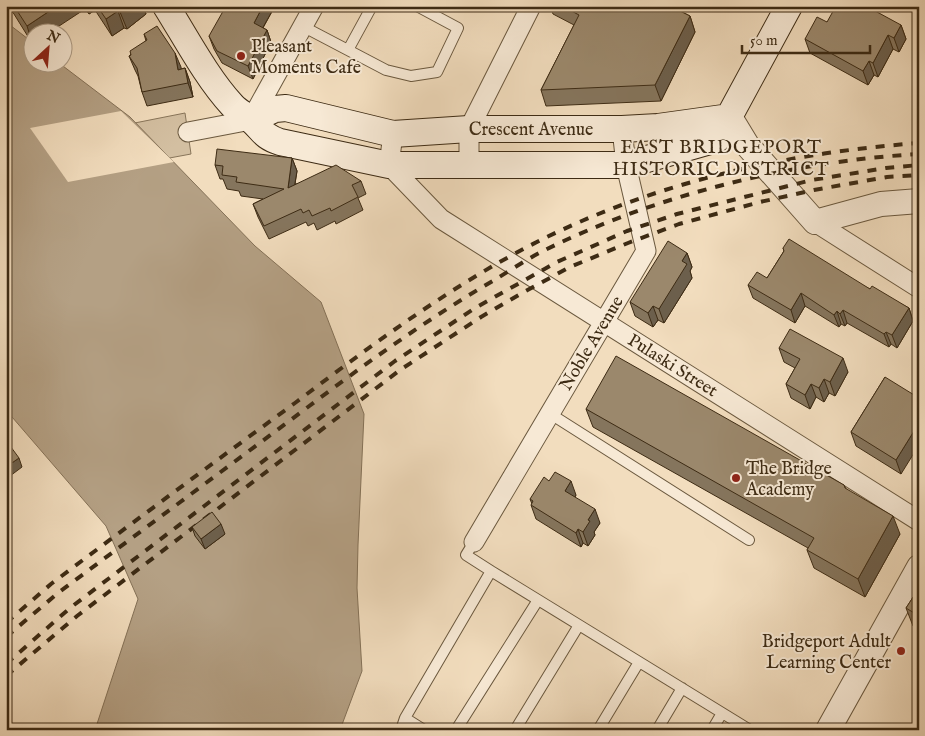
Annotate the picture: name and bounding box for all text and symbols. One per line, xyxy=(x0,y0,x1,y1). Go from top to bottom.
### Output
north arrow xyxy=(22,22,72,72)
scale bar xyxy=(742,22,870,54)
text: N xyxy=(43,26,63,48)
text: 50 m xyxy=(750,31,778,50)
place label: Pleasant Moments Cafe xyxy=(251,36,361,80)
marker: Pleasant Moments Cafe xyxy=(235,50,247,62)
street label: Crescent Avenue xyxy=(469,119,593,142)
district label: EAST BRIDGEPORT HISTORIC DISTRICT xyxy=(612,136,830,182)
street label: Noble Avenue xyxy=(555,292,630,395)
street label: Pulaski Street xyxy=(623,330,721,403)
place label: The Bridge Academy xyxy=(745,458,832,502)
marker: The Bridge Academy xyxy=(730,472,742,484)
place label: Bridgeport Adult Learning Center xyxy=(762,631,891,675)
marker: Bridgeport Adult Learning Center xyxy=(895,645,907,657)

